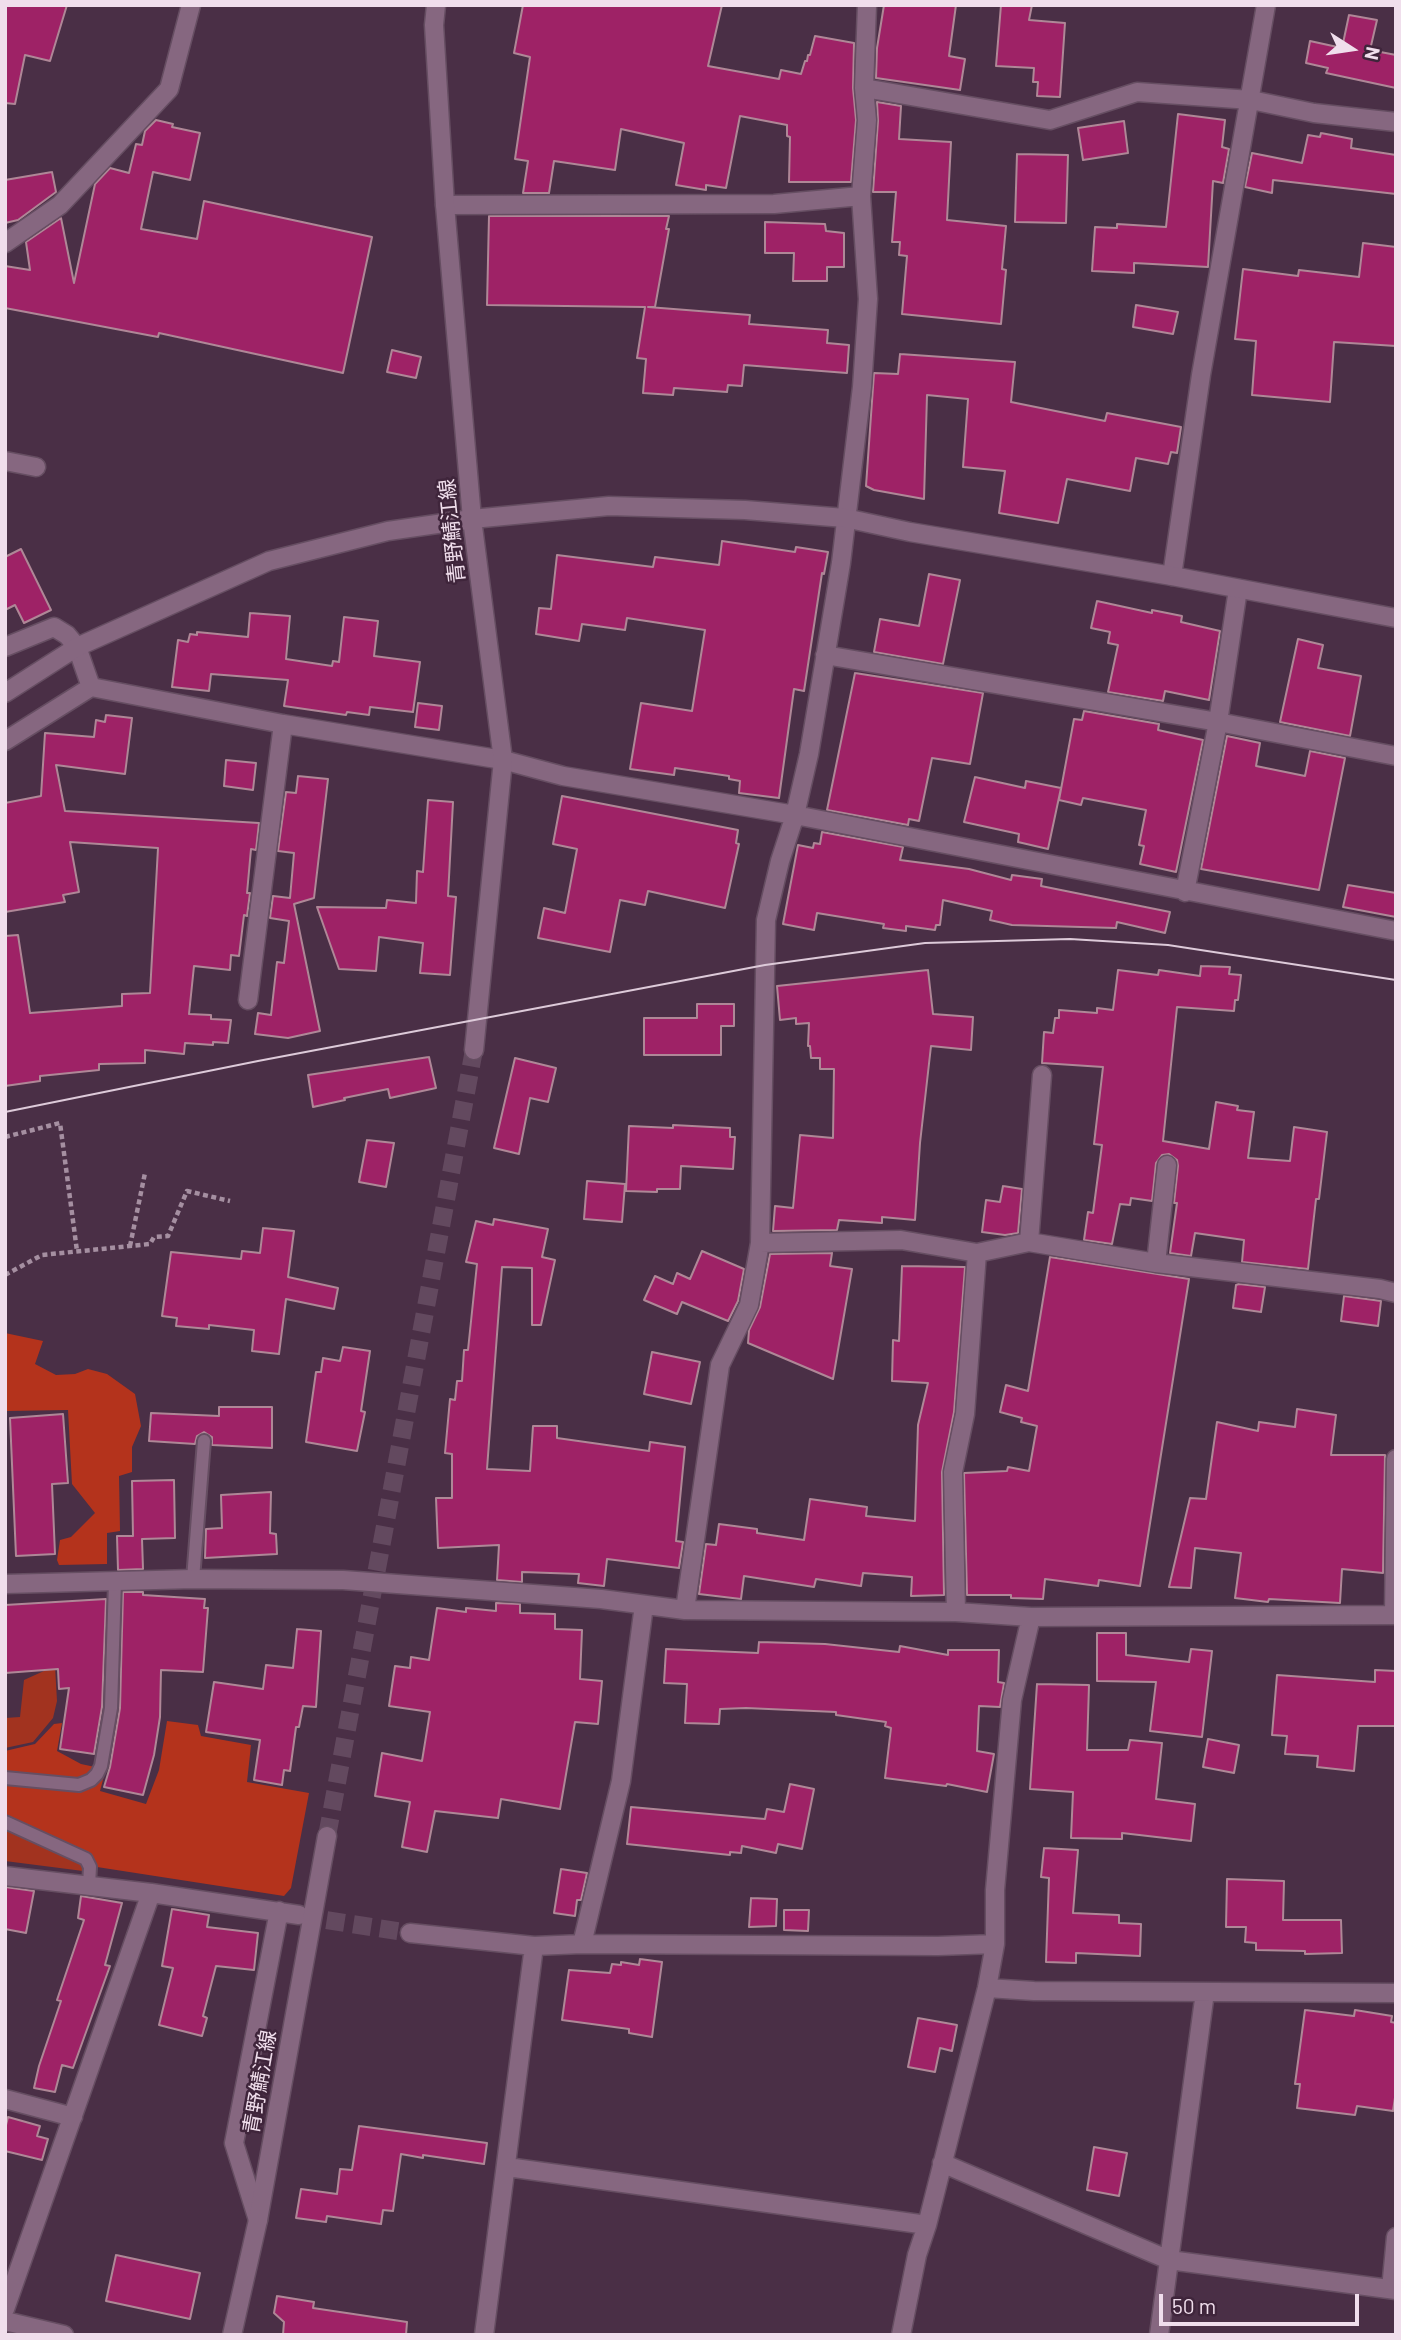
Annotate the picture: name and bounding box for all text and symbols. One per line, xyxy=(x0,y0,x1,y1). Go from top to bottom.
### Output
north arrow xyxy=(1317,14,1387,84)
text: N xyxy=(1360,45,1386,62)
street label: 青野鯖江線 xyxy=(434,477,470,585)
street label: 青野鯖江線 xyxy=(238,2028,282,2136)
scale bar xyxy=(1163,2280,1362,2324)
text: 50 m xyxy=(1172,2293,1216,2318)

